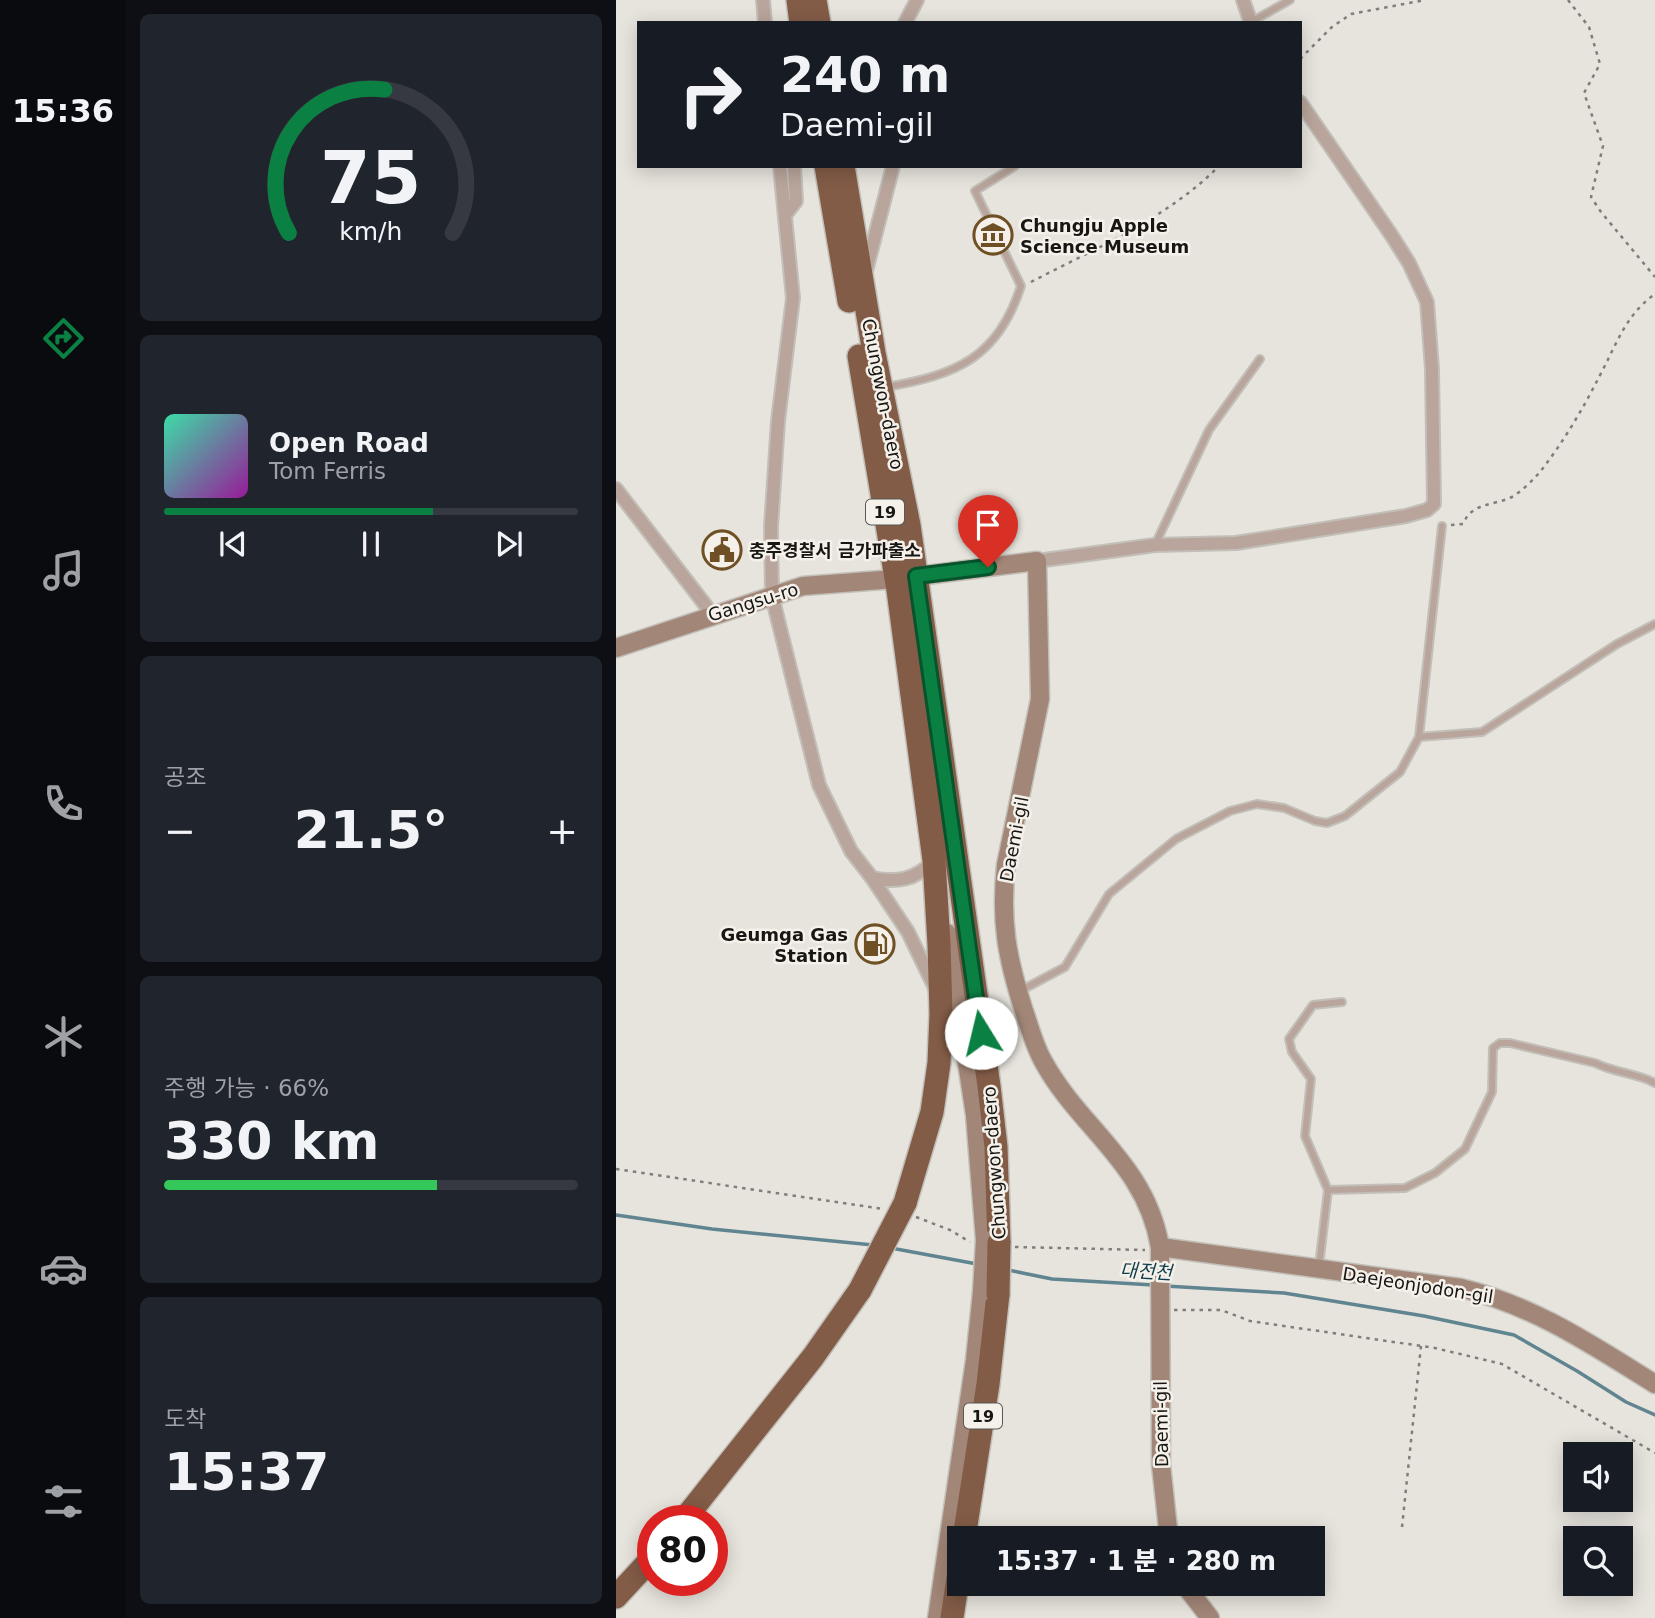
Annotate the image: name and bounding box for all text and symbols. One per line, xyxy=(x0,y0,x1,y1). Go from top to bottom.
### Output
text: 240 m xyxy=(780,47,950,104)
icon: right xyxy=(665,49,756,140)
text: 15:36 xyxy=(12,92,114,130)
text: Daemi-gil xyxy=(780,106,934,144)
text: 75 xyxy=(320,136,422,221)
museum icon: Chungju Apple Science Museum xyxy=(972,214,1014,256)
place label: Chungju Apple Science Museum xyxy=(1020,215,1189,257)
text: km/h xyxy=(339,217,403,246)
icon: directions xyxy=(39,314,88,363)
street label: Chungwon-daero xyxy=(858,317,908,471)
text: Open Road xyxy=(269,428,429,458)
text: Tom Ferris xyxy=(269,458,386,484)
pin xyxy=(958,495,1018,567)
road number: 19 xyxy=(866,499,904,524)
icon: arrive xyxy=(969,506,1007,544)
icon: previous xyxy=(214,525,252,563)
icon: pause xyxy=(352,525,390,563)
icon: next xyxy=(490,525,528,563)
public building icon: 충주경찰서 금가파출소 xyxy=(701,529,743,571)
place label: 충주경찰서 금가파출소 xyxy=(749,540,921,561)
icon: music xyxy=(39,546,88,595)
street label: Gangsu-ro xyxy=(705,578,801,626)
text: 공조 xyxy=(164,764,206,790)
icon: phone xyxy=(39,779,88,828)
street label: Daemi-gil xyxy=(995,795,1033,883)
text: 21.5° xyxy=(294,800,448,860)
text: − xyxy=(164,809,196,853)
text: + xyxy=(546,809,578,853)
fuel station icon: Geumga Gas Station xyxy=(854,923,896,965)
place label: Geumga Gas Station xyxy=(721,924,848,966)
position arrow xyxy=(944,996,1018,1070)
icon: climate xyxy=(39,1012,88,1061)
text: 주행 가능 · 66% xyxy=(164,1075,329,1101)
street label: Chungwon-daero xyxy=(978,1086,1010,1240)
text: 330 km xyxy=(164,1111,379,1171)
icon: car xyxy=(39,1244,88,1293)
water label: 대전천 xyxy=(1119,1259,1174,1283)
street label: Daejeonjodon-gil xyxy=(1341,1263,1495,1307)
street label: Daemi-gil xyxy=(1150,1381,1172,1467)
road number: 19 xyxy=(964,1404,1002,1428)
text: 도착 xyxy=(164,1406,206,1432)
text: 15:37 xyxy=(164,1442,330,1502)
map controls xyxy=(1563,1442,1633,1596)
button: sound xyxy=(1563,1442,1633,1512)
icon: filters xyxy=(39,1477,88,1526)
speed limit sign: 80 xyxy=(637,1505,728,1596)
button: search xyxy=(1563,1526,1633,1596)
text: 15:37 · 1 분 · 280 m xyxy=(996,1546,1276,1576)

